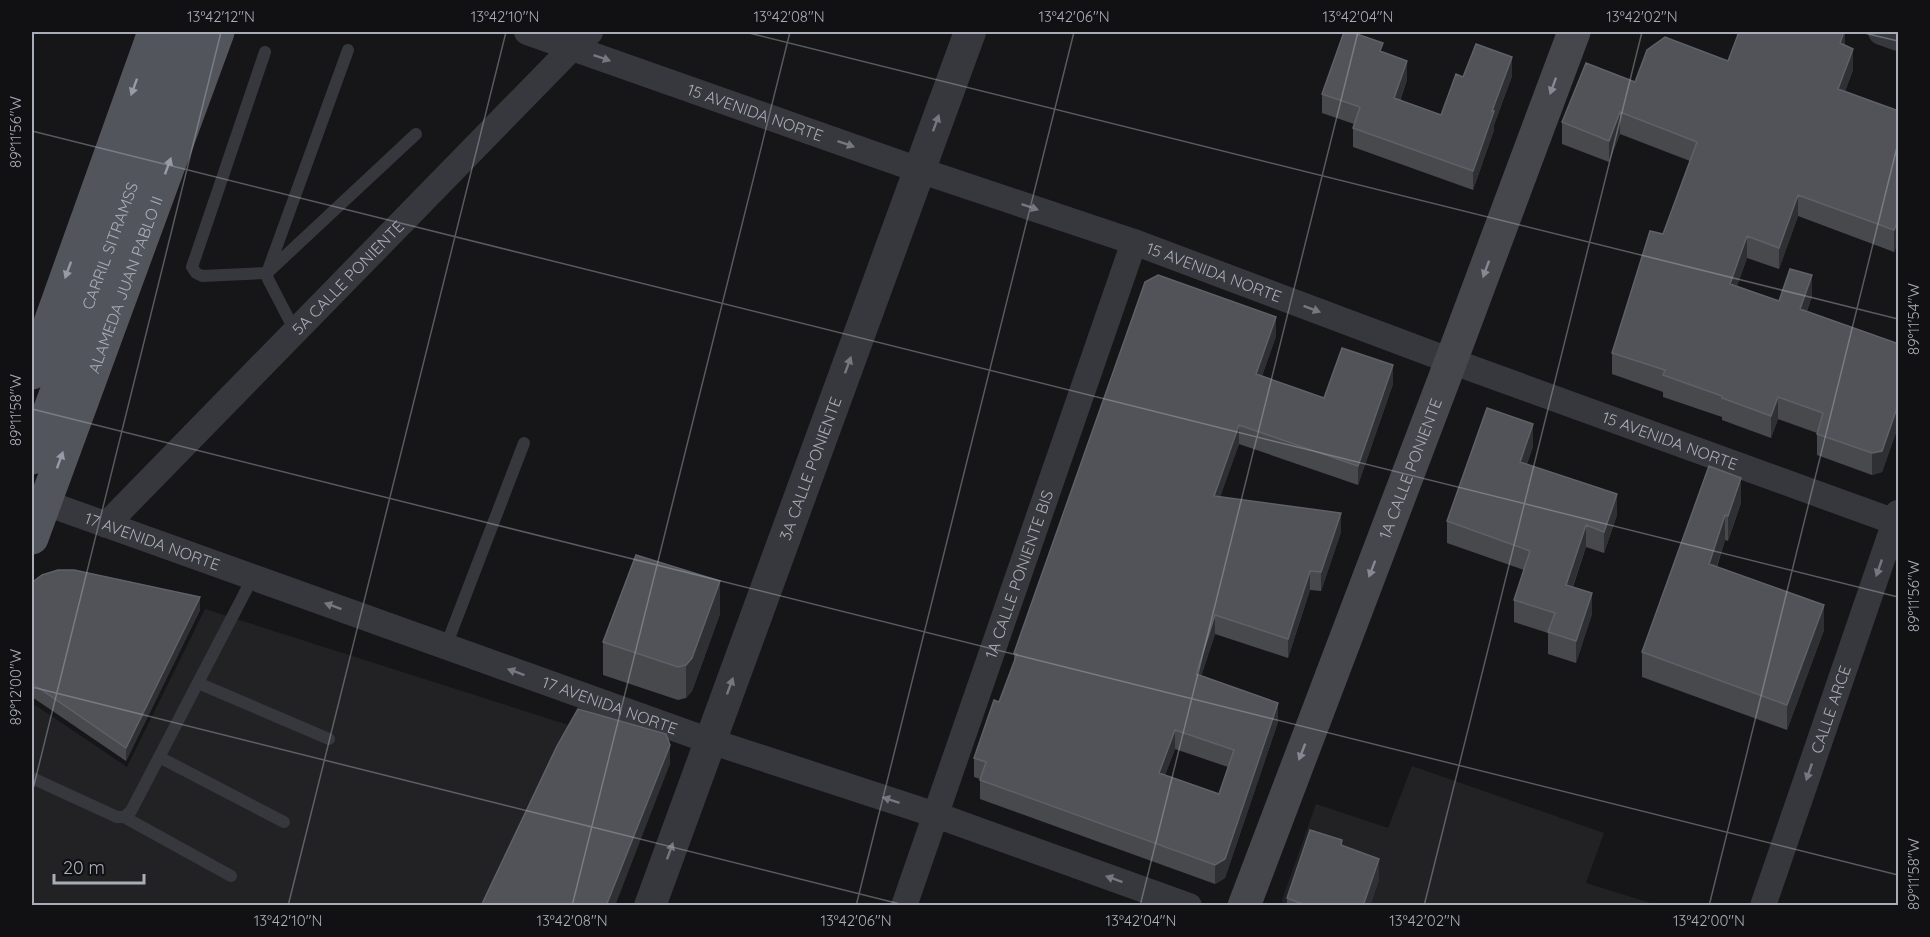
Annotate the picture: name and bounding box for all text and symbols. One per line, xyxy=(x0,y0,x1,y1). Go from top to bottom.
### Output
text: 13°42'12"N xyxy=(187,7,255,26)
text: 13°42'10"N xyxy=(471,7,539,26)
text: 13°42'08"N xyxy=(753,7,825,26)
text: 13°42'06"N xyxy=(1038,7,1110,26)
text: 13°42'04"N xyxy=(1323,7,1394,26)
text: 13°42'02"N xyxy=(1606,7,1678,26)
one-way arrow xyxy=(593,54,611,64)
one-way arrow xyxy=(129,78,139,96)
one-way arrow xyxy=(1548,78,1558,96)
street label: 15 AVENIDA NORTE xyxy=(685,79,826,145)
text: 89°11'56"W xyxy=(6,96,25,168)
one-way arrow xyxy=(932,114,942,132)
one-way arrow xyxy=(837,139,855,149)
one-way arrow xyxy=(164,157,173,175)
street label: CARRIL SITRAMSS xyxy=(77,179,142,312)
street label: ALAMEDA JUAN PABLO II xyxy=(83,193,167,376)
one-way arrow xyxy=(1021,203,1039,212)
street label: 5A CALLE PONIENTE xyxy=(288,216,408,339)
street label: 15 AVENIDA NORTE xyxy=(1144,238,1285,307)
one-way arrow xyxy=(1480,260,1490,278)
one-way arrow xyxy=(63,261,73,279)
text: 89°11'54"W xyxy=(1904,283,1923,355)
one-way arrow xyxy=(1304,304,1322,314)
one-way arrow xyxy=(843,356,853,374)
text: 89°11'58"W xyxy=(6,374,25,446)
street label: 3A CALLE PONIENTE xyxy=(775,394,846,543)
street label: 1A CALLE PONIENTE xyxy=(1374,395,1446,542)
street label: 15 AVENIDA NORTE xyxy=(1600,407,1741,474)
one-way arrow xyxy=(55,451,65,469)
street label: 1A CALLE PONIENTE BIS xyxy=(981,488,1057,661)
street label: 17 AVENIDA NORTE xyxy=(82,508,223,575)
one-way arrow xyxy=(1874,559,1884,577)
text: 89°11'56"W xyxy=(1904,560,1923,632)
one-way arrow xyxy=(1367,561,1377,579)
one-way arrow xyxy=(324,600,342,610)
text: 89°12'00"W xyxy=(6,648,25,725)
street label: CALLE ARCE xyxy=(1806,663,1855,756)
one-way arrow xyxy=(507,666,525,676)
street label: 17 AVENIDA NORTE xyxy=(540,672,680,739)
one-way arrow xyxy=(726,677,735,695)
one-way arrow xyxy=(1297,743,1307,761)
one-way arrow xyxy=(1803,763,1813,781)
one-way arrow xyxy=(882,795,900,805)
text: 89°11'58"W xyxy=(1904,838,1923,910)
one-way arrow xyxy=(665,841,675,859)
scale bar xyxy=(54,847,144,885)
text: 20 m xyxy=(63,856,105,879)
one-way arrow xyxy=(1105,873,1123,883)
text: 13°42'10"N xyxy=(254,911,322,930)
text: 13°42'08"N xyxy=(536,911,608,930)
text: 13°42'06"N xyxy=(820,911,892,930)
text: 13°42'04"N xyxy=(1106,911,1177,930)
text: 13°42'02"N xyxy=(1389,911,1461,930)
text: 13°42'00"N xyxy=(1673,911,1745,930)

